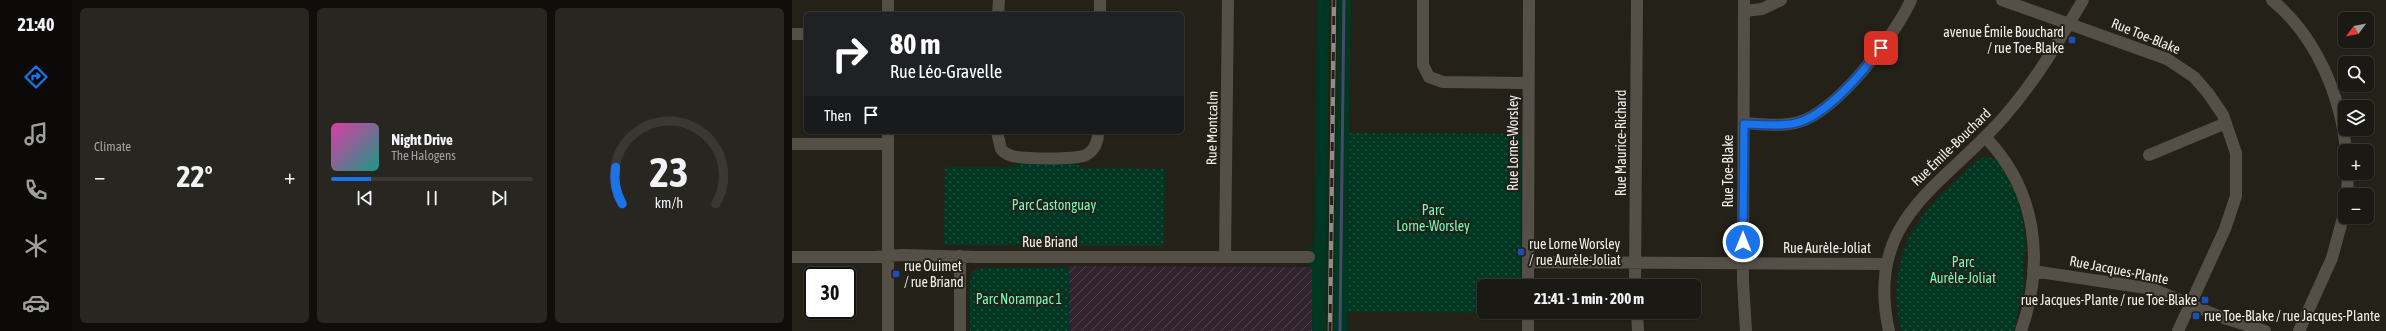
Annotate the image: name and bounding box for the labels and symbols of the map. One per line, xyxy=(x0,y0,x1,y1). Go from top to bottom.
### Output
north arrow xyxy=(2338,12,2374,48)
street label: Rue Toe-Blake xyxy=(2109,15,2183,57)
place label: avenue Émile Bouchard / rue Toe-Blake xyxy=(1943,24,2064,56)
pin xyxy=(1864,31,1898,65)
marker: avenue Émile Bouchard / rue Toe-Blake xyxy=(2067,35,2077,45)
street label: Rue Maurice-Richard xyxy=(1613,90,1629,196)
street label: Rue Montcalm xyxy=(1203,91,1221,165)
street label: Rue Lorne-Worsley xyxy=(1505,95,1521,191)
street label: Rue Émile-Bouchard xyxy=(1908,105,1994,189)
street label: Rue Toe-Blake xyxy=(1720,135,1736,207)
park label: Parc Castonguay xyxy=(1012,197,1096,213)
park label: Parc Lorne-Worsley xyxy=(1396,202,1470,234)
position arrow xyxy=(1722,221,1764,263)
street label: Rue Briand xyxy=(1022,234,1078,250)
place label: rue Lorne Worsley / rue Aurèle-Joliat xyxy=(1529,236,1621,268)
street label: Rue Aurèle-Joliat xyxy=(1783,240,1871,256)
marker: rue Lorne Worsley / rue Aurèle-Joliat xyxy=(1516,247,1526,257)
street label: Rue Jacques-Plante xyxy=(2068,253,2170,287)
park label: Parc Aurèle-Joliat xyxy=(1930,254,1996,286)
place label: rue Ouimet / rue Briand xyxy=(904,258,964,290)
speed limit sign: 30 xyxy=(804,267,856,319)
marker: rue Ouimet / rue Briand xyxy=(891,269,901,279)
park label: Parc Norampac 1 xyxy=(976,291,1062,307)
place label: rue Jacques-Plante / rue Toe-Blake xyxy=(2021,292,2197,308)
marker: rue Jacques-Plante / rue Toe-Blake xyxy=(2200,295,2210,305)
place label: rue Toe-Blake / rue Jacques-Plante xyxy=(2204,308,2380,324)
marker: rue Toe-Blake / rue Jacques-Plante xyxy=(2191,311,2201,321)

